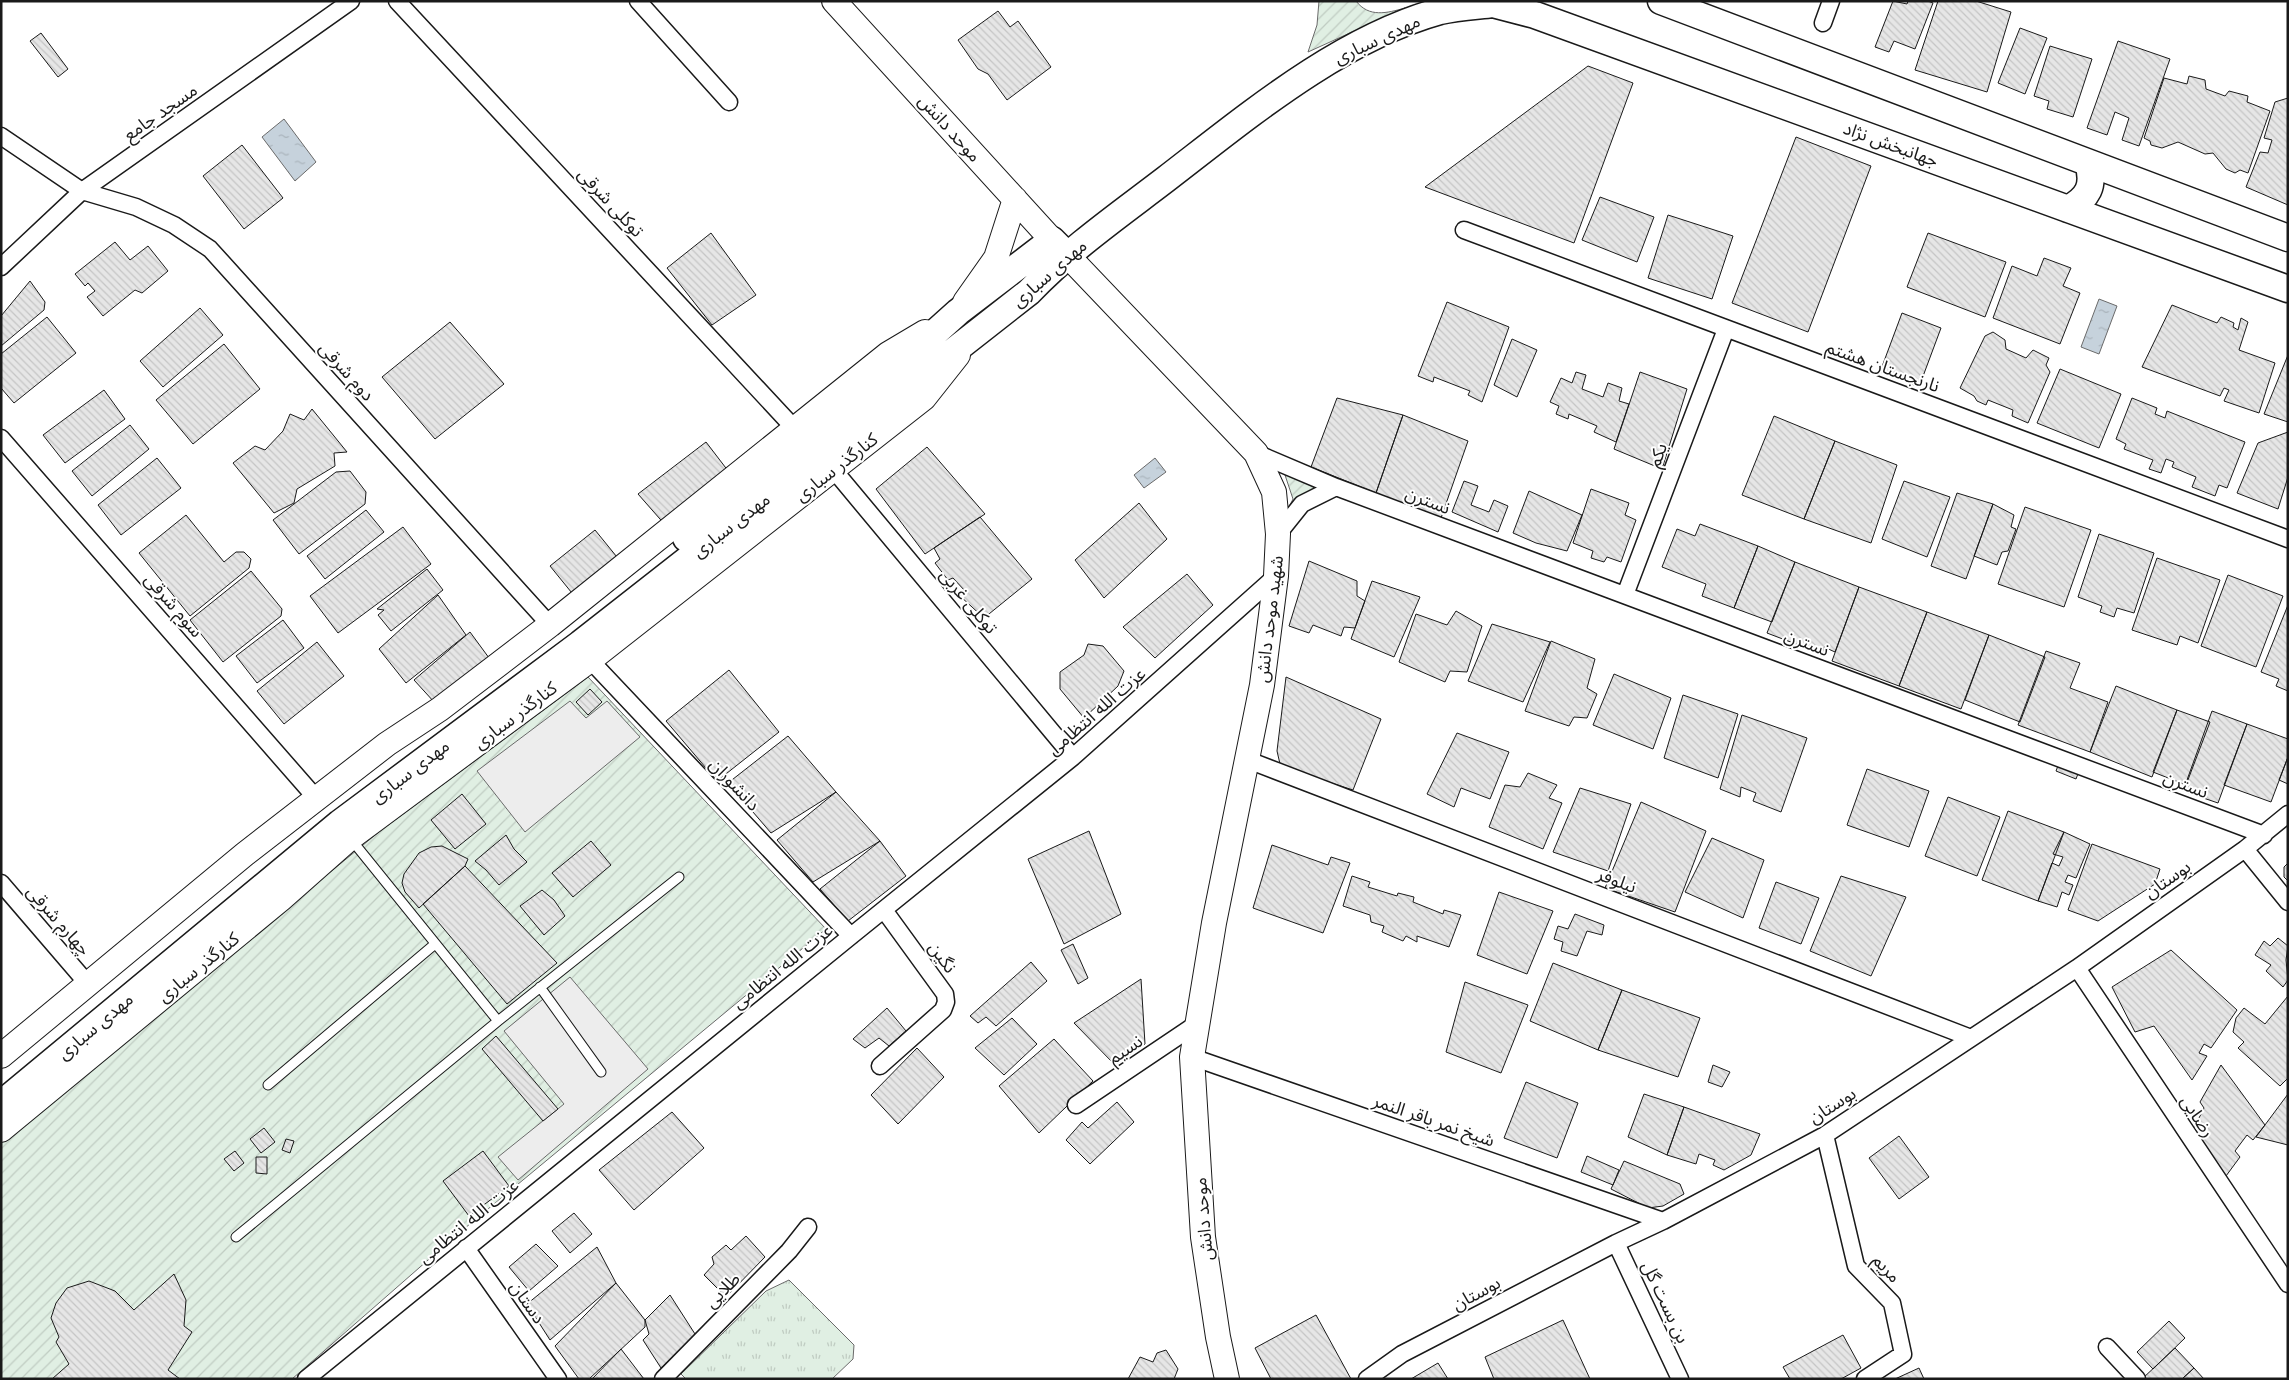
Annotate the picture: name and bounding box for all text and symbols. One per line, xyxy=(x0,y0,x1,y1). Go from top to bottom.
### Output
street label: مهدی سباری xyxy=(1330,8,1424,70)
street label: مسجد جامع xyxy=(118,77,203,148)
street label: موحد دانش xyxy=(913,89,987,167)
street label: جهانبخش نژاد xyxy=(1840,115,1942,173)
street label: توکلی شرقی xyxy=(572,162,650,242)
street label: مهدی سباری xyxy=(1006,233,1092,313)
street label: نارنجستان هشتم xyxy=(1822,334,1943,399)
street label: دوم شرقی xyxy=(312,336,380,408)
street label: کنارگذر سباری xyxy=(789,426,883,507)
street label: یکم xyxy=(1641,439,1674,471)
street label: نسترن xyxy=(1402,480,1454,520)
street label: مهدی سباری xyxy=(687,487,775,563)
street label: شهید موحد دانش xyxy=(1249,554,1289,684)
street label: توکلی غربی xyxy=(934,563,1004,639)
street label: سوم شرقی xyxy=(137,567,209,644)
street label: نسترن xyxy=(1781,622,1833,662)
street label: عزت الله انتظامی xyxy=(1041,661,1151,761)
street label: کنارگذر سباری xyxy=(468,675,562,755)
street label: مهدی سباری xyxy=(366,733,454,809)
street label: دانشوران xyxy=(704,752,766,816)
street label: نسترن xyxy=(2160,764,2212,804)
street label: بوستان xyxy=(2139,854,2195,904)
street label: نیلوفر xyxy=(1593,861,1640,899)
street label: چهارم شرقی xyxy=(20,879,97,962)
street label: عزت الله انتظامی xyxy=(726,917,838,1015)
street label: کنارگذر سباری xyxy=(152,926,245,1008)
street label: نگین xyxy=(923,936,963,978)
street label: مهدی سباری xyxy=(52,987,138,1065)
street label: نسیم xyxy=(1103,1028,1148,1071)
street label: بوستان xyxy=(1803,1081,1861,1129)
street label: شیخ نمر باقر النمر xyxy=(1369,1087,1498,1153)
street label: رضایی xyxy=(2175,1090,2221,1142)
street label: عزت الله انتظامی xyxy=(412,1172,524,1270)
street label: موحد دانش xyxy=(1187,1176,1219,1262)
street label: مریم xyxy=(1866,1248,1907,1289)
street label: بن بست گل xyxy=(1636,1257,1696,1347)
street label: طلایی xyxy=(698,1266,746,1314)
street label: بوستان xyxy=(1447,1270,1505,1316)
street label: دستان xyxy=(504,1276,552,1328)

